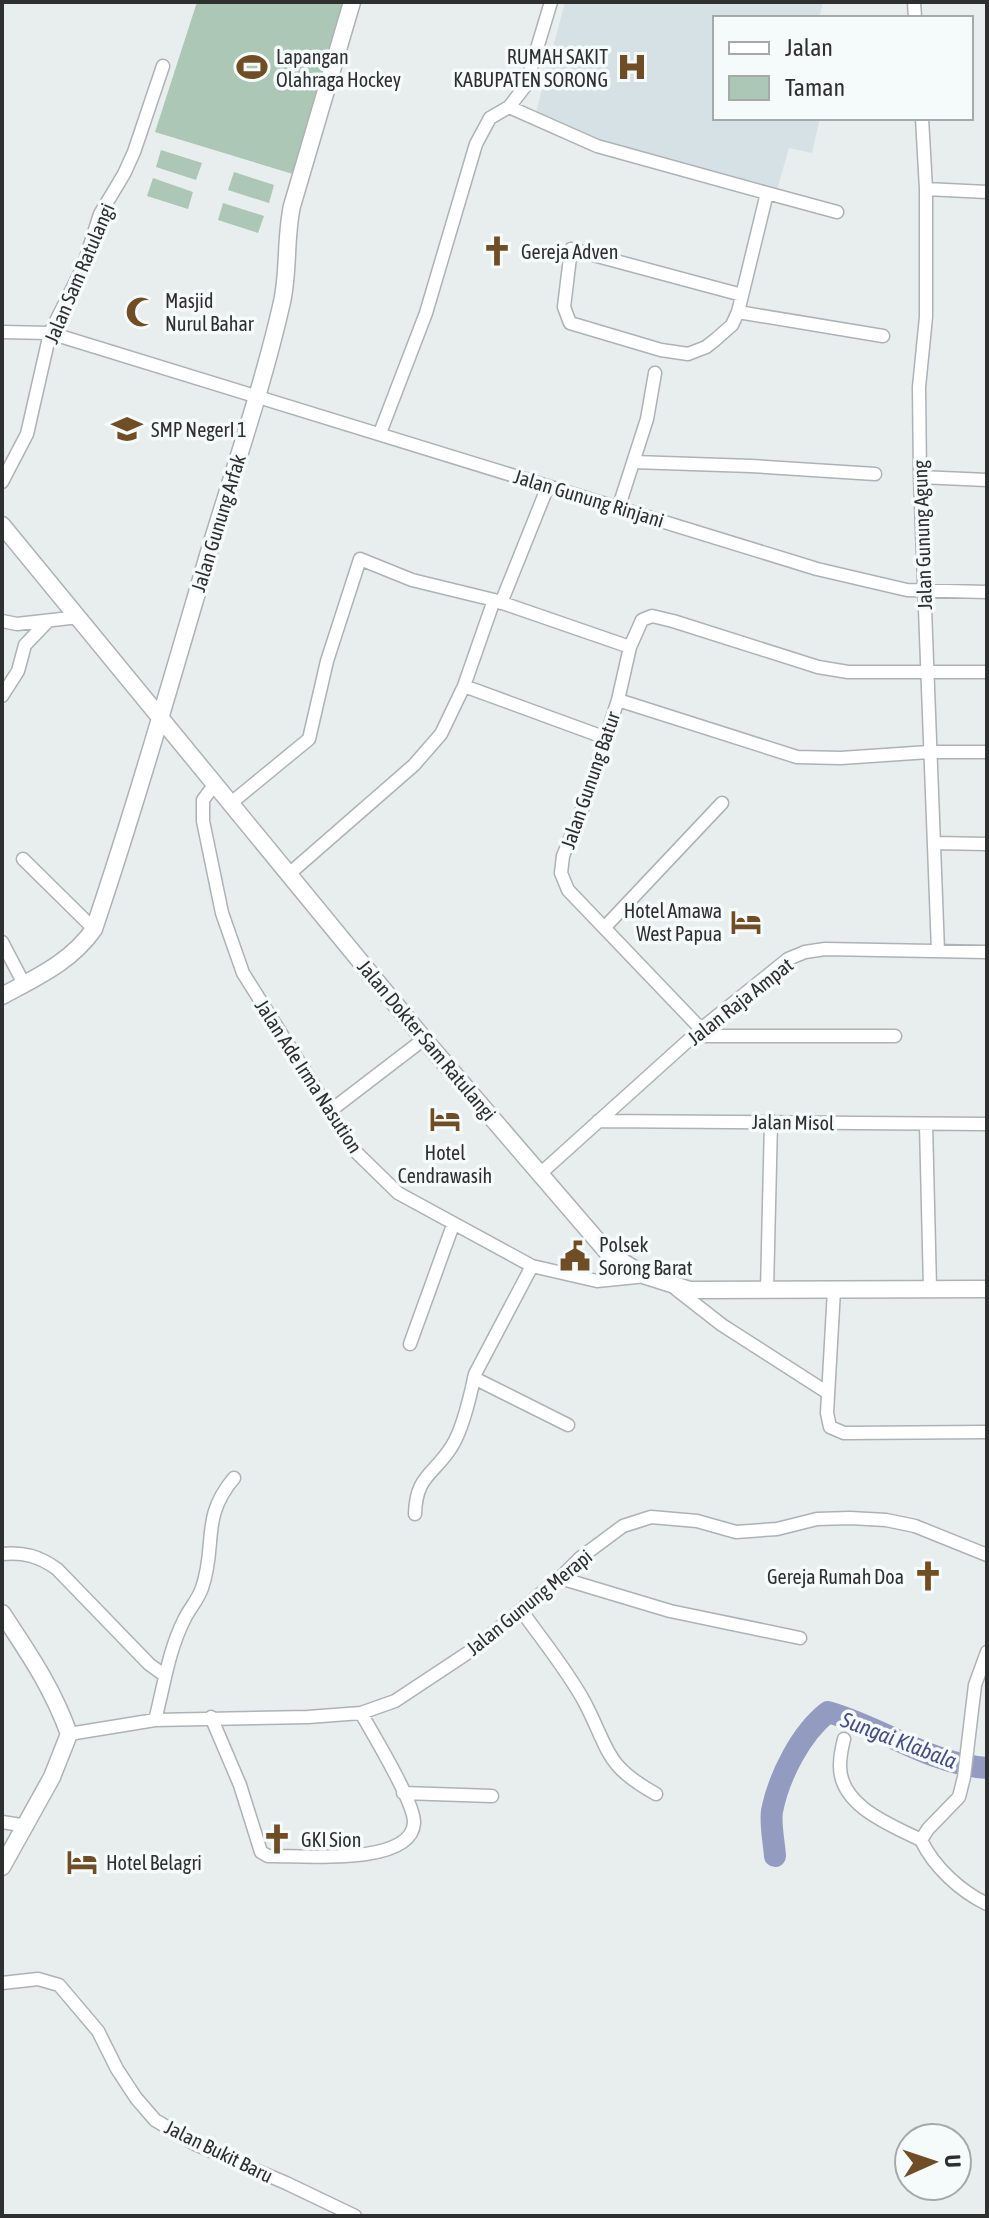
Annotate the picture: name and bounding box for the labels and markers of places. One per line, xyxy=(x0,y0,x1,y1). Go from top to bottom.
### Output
place label: Lapangan Olahraga Hockey xyxy=(276,45,401,91)
place label: RUMAH SAKIT KABUPATEN SORONG xyxy=(453,45,608,91)
sports icon: Lapangan Olahraga Hockey xyxy=(235,50,269,84)
hospital icon: RUMAH SAKIT KABUPATEN SORONG xyxy=(615,50,649,84)
church icon: Gereja Adven xyxy=(480,234,514,268)
place label: Gereja Adven xyxy=(521,240,618,263)
place label: Masjid Nurul Bahar xyxy=(165,289,255,335)
mosque icon: Masjid Nurul Bahar xyxy=(124,295,158,329)
school or university icon: SMP NegerI 1 xyxy=(110,412,144,446)
place label: SMP NegerI 1 xyxy=(151,418,247,441)
place label: Hotel Amawa West Papua xyxy=(624,899,722,945)
hotel icon: Hotel Amawa West Papua xyxy=(729,905,763,939)
hotel icon: Hotel Cendrawasih xyxy=(428,1102,462,1136)
place label: Hotel Cendrawasih xyxy=(398,1141,492,1187)
place label: Polsek Sorong Barat xyxy=(599,1233,693,1279)
public building icon: Polsek Sorong Barat xyxy=(558,1239,592,1273)
church icon: Gereja Rumah Doa xyxy=(911,1559,945,1593)
place label: Gereja Rumah Doa xyxy=(767,1565,904,1588)
church icon: GKI Sion xyxy=(260,1822,294,1856)
place label: GKI Sion xyxy=(301,1828,361,1851)
hotel icon: Hotel Belagri xyxy=(65,1845,99,1879)
place label: Hotel Belagri xyxy=(106,1851,202,1874)

